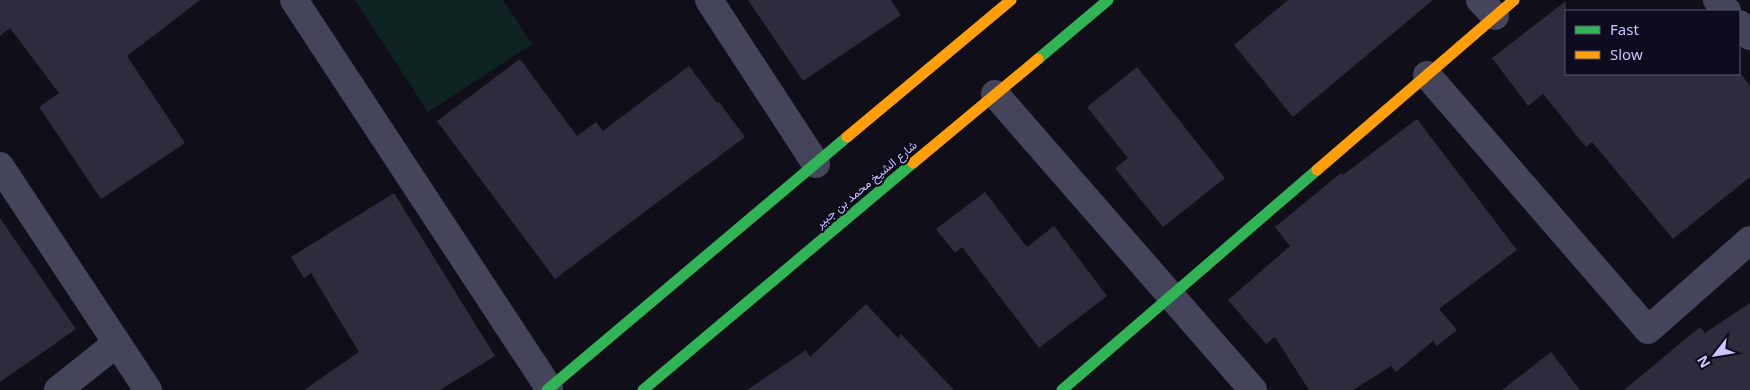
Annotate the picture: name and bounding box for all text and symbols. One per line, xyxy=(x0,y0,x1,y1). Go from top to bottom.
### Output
legend xyxy=(1565,10,1740,75)
text: Fast xyxy=(1610,19,1639,39)
text: Slow xyxy=(1610,44,1643,64)
street label: شارع الشيخ محمد بن جبير xyxy=(811,136,921,233)
north arrow xyxy=(1690,330,1740,380)
text: N xyxy=(1692,352,1715,372)

